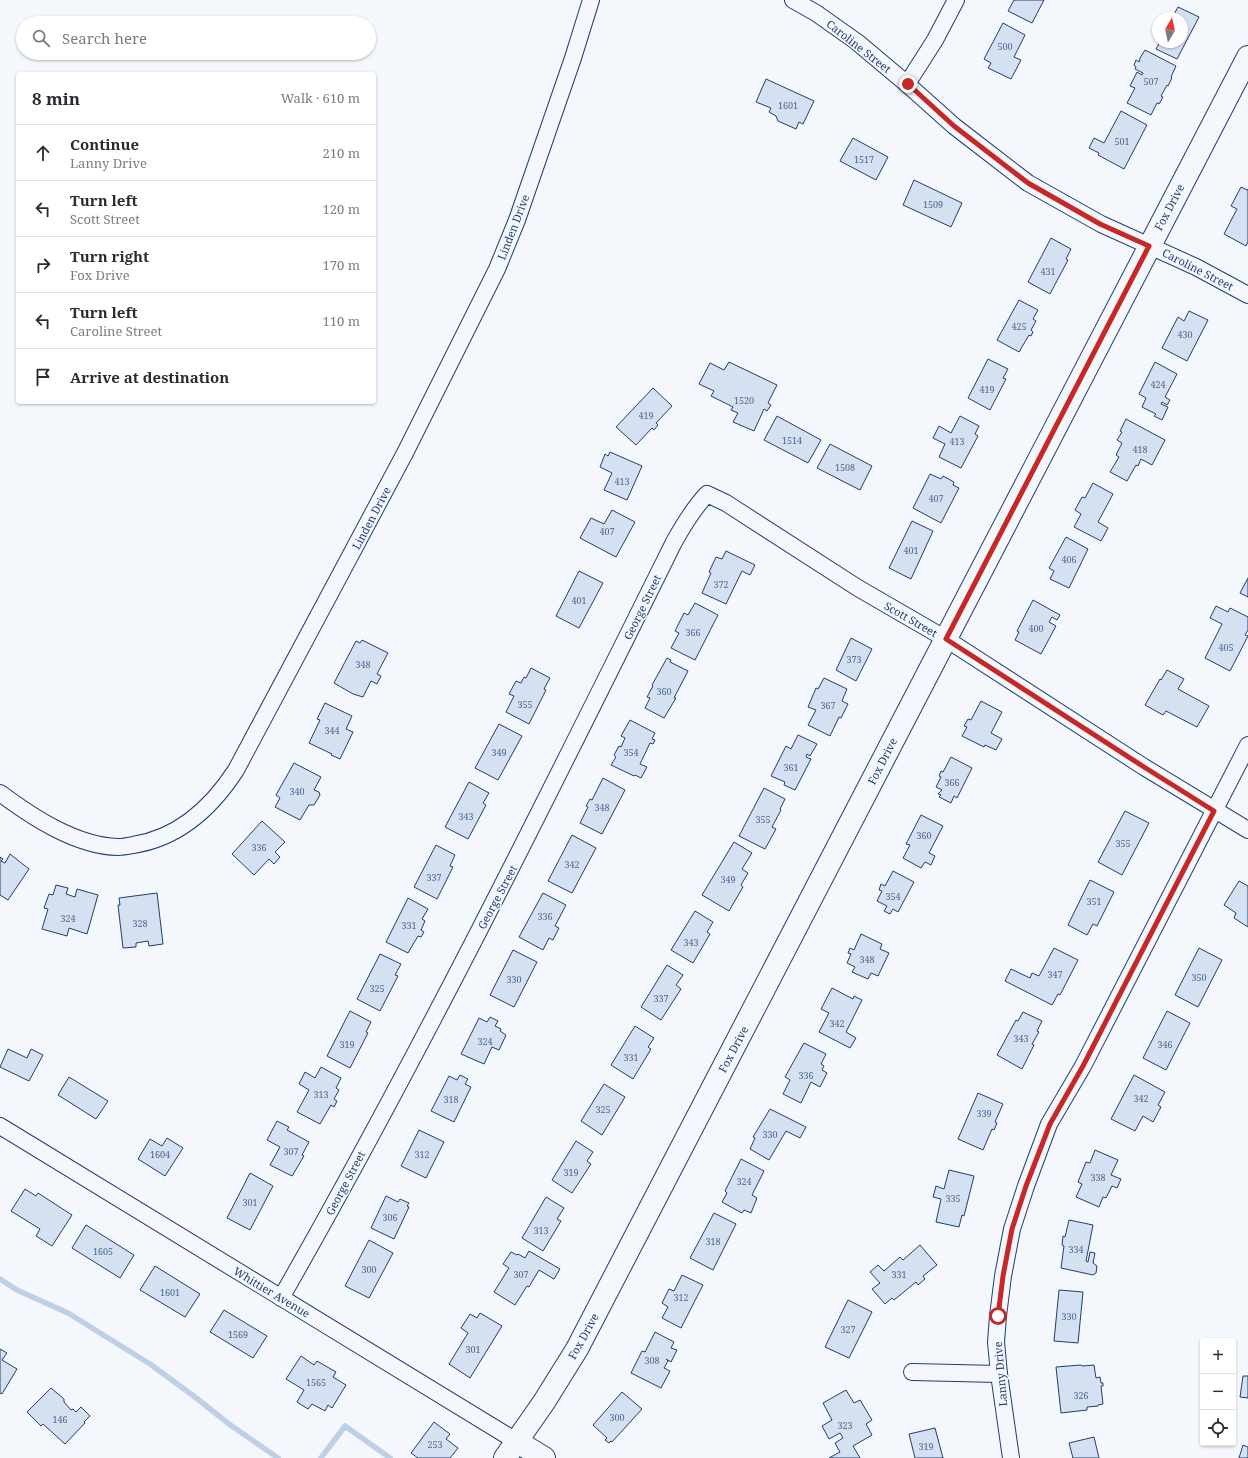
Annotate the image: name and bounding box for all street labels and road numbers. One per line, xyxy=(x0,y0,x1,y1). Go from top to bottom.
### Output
street label: Caroline Street xyxy=(824,16,894,76)
street label: Fox Drive xyxy=(1151,181,1188,233)
street label: Linden Drive xyxy=(494,192,532,262)
street label: Caroline Street xyxy=(1160,245,1236,293)
street label: Linden Drive xyxy=(348,484,394,552)
street label: George Street xyxy=(620,572,664,642)
street label: Scott Street xyxy=(882,598,940,640)
street label: Fox Drive xyxy=(864,735,900,787)
street label: George Street xyxy=(474,862,520,932)
street label: Fox Drive xyxy=(715,1023,752,1075)
street label: George Street xyxy=(322,1148,368,1218)
street label: Whittier Avenue xyxy=(231,1263,313,1321)
street label: Fox Drive xyxy=(564,1310,602,1362)
street label: Lanny Drive xyxy=(990,1341,1010,1407)

